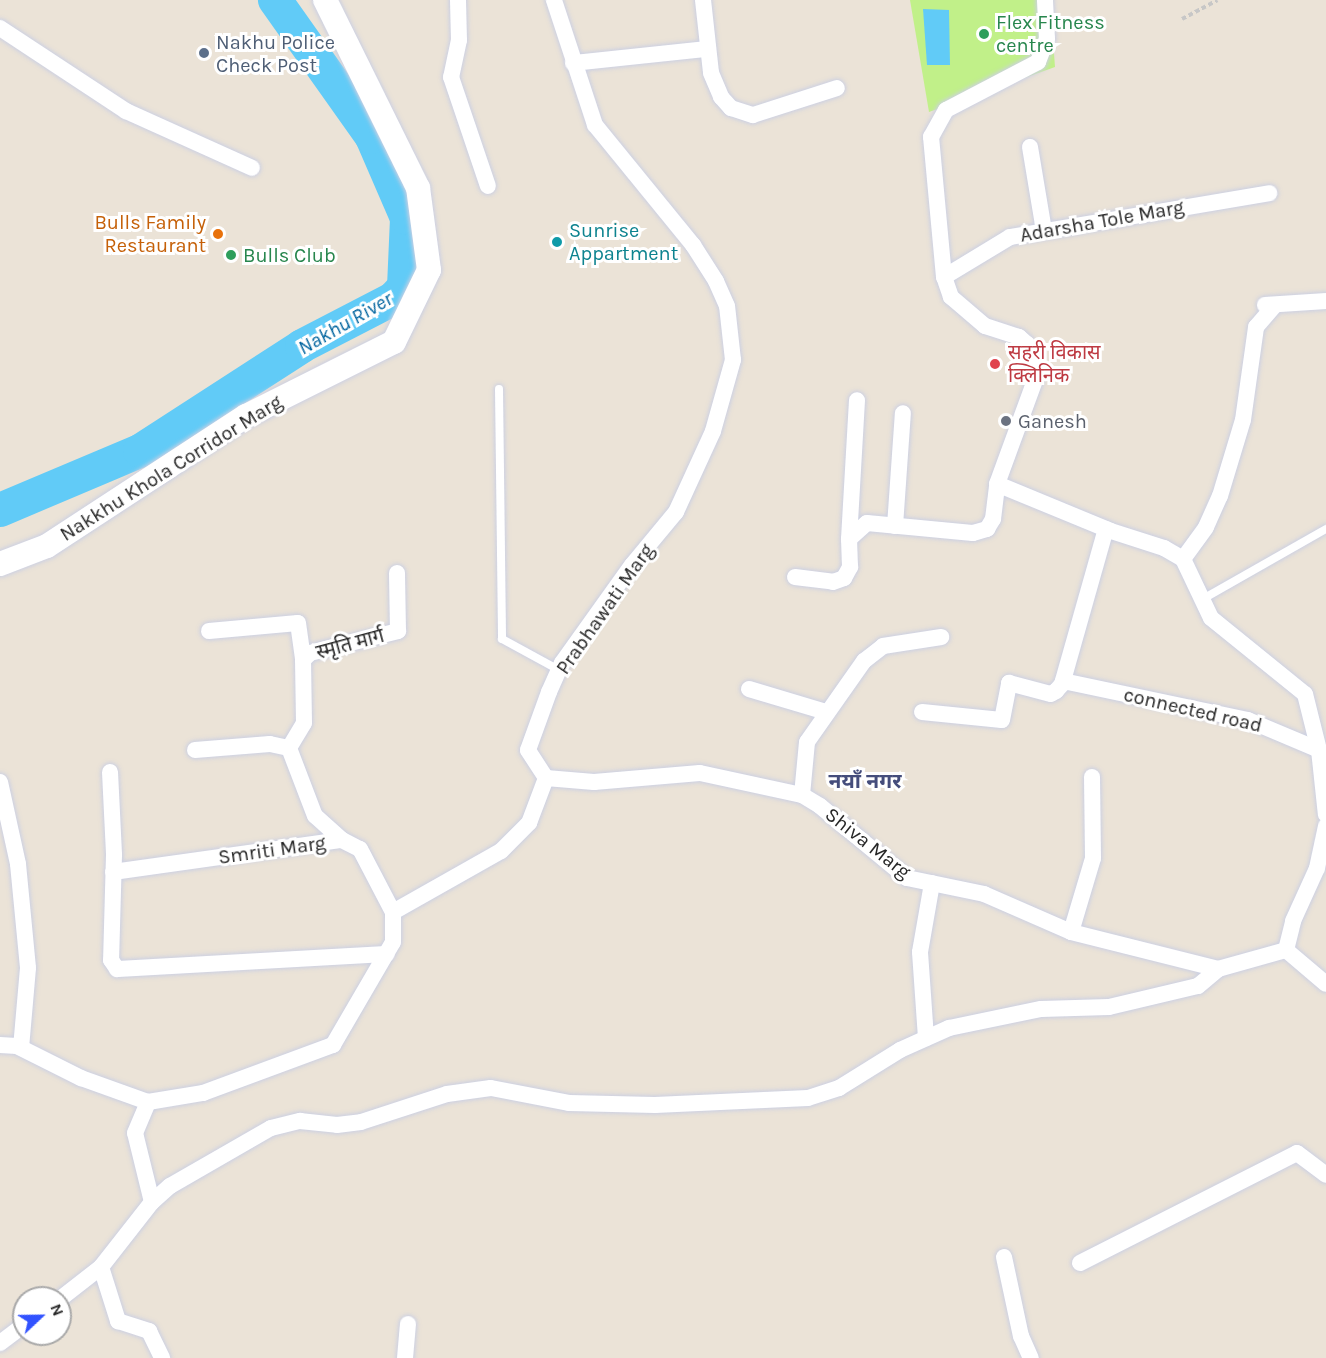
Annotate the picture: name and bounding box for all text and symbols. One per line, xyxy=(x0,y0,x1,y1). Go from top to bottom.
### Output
place label: Flex Fitness centre xyxy=(996,11,1105,58)
marker: Flex Fitness centre xyxy=(977,27,991,41)
place label: Nakhu Police Check Post xyxy=(216,30,335,77)
marker: Nakhu Police Check Post xyxy=(197,46,211,60)
street label: Adarsha Tole Marg xyxy=(1018,195,1186,247)
place label: Bulls Family Restaurant xyxy=(94,210,206,257)
place label: Sunrise Appartment xyxy=(569,219,678,266)
marker: Bulls Family Restaurant xyxy=(211,227,225,241)
marker: Sunrise Appartment xyxy=(550,235,564,249)
place label: Bulls Club xyxy=(243,243,336,267)
marker: Bulls Club xyxy=(224,248,238,262)
water label: Nakhu River xyxy=(293,286,397,360)
place label: सहरी विकास क्लिनिक xyxy=(1008,340,1101,387)
marker: सहरी विकास क्लिनिक xyxy=(986,355,1004,373)
street label: Nakkhu Khola Corridor Marg xyxy=(56,390,286,546)
place label: Ganesh xyxy=(1018,409,1087,433)
marker: Ganesh xyxy=(999,414,1013,428)
street label: Prabhawati Marg xyxy=(551,539,659,679)
street label: स्मृति मार्ग xyxy=(313,623,387,665)
street label: connected road xyxy=(1121,682,1265,738)
district label: नयाँ नगर xyxy=(829,768,901,794)
street label: Shiva Marg xyxy=(820,802,916,884)
street label: Smriti Marg xyxy=(217,831,327,869)
north arrow xyxy=(12,1286,72,1346)
text: N xyxy=(46,1301,68,1319)

